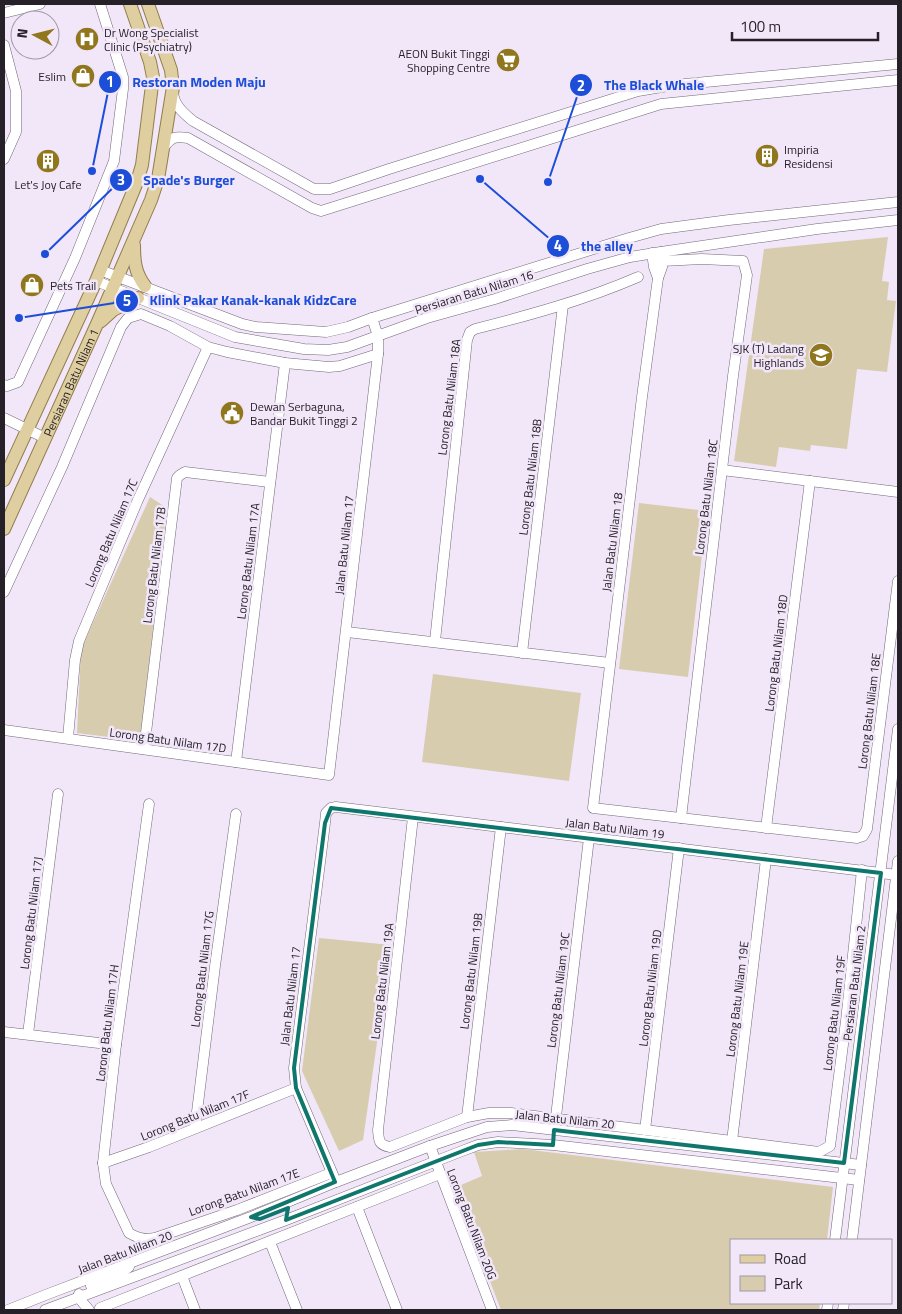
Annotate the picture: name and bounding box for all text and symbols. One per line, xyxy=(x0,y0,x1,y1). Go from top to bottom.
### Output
north arrow xyxy=(10,10,60,60)
scale bar xyxy=(732,10,878,42)
text: 100 m xyxy=(740,15,781,38)
place label: Dr Wong Specialist Clinic (Psychiatry) xyxy=(104,23,199,56)
hospital icon: Dr Wong Specialist Clinic (Psychiatry) xyxy=(74,26,100,52)
text: N xyxy=(11,27,33,39)
place label: AEON Bukit Tinggi Shopping Centre xyxy=(398,44,490,77)
supermarket icon: AEON Bukit Tinggi Shopping Centre xyxy=(495,47,521,73)
shop icon: Eslim xyxy=(70,63,96,89)
place label: Eslim xyxy=(38,67,66,86)
callout: Restoran Moden Maju xyxy=(98,67,276,96)
text: 1 xyxy=(106,70,114,93)
text: Restoran Moden Maju xyxy=(132,71,266,92)
callout: The Black Whale xyxy=(569,71,714,100)
text: 2 xyxy=(577,74,585,97)
text: The Black Whale xyxy=(604,74,704,95)
place label: Impiria Residensi xyxy=(784,140,833,173)
building icon: Impiria Residensi xyxy=(754,143,780,169)
building icon: Let's Joy Cafe xyxy=(35,148,61,174)
callout: Spade's Burger xyxy=(109,165,245,194)
text: 3 xyxy=(117,168,125,191)
text: Spade's Burger xyxy=(143,169,235,190)
place label: Let's Joy Cafe xyxy=(14,175,82,194)
callout: the alley xyxy=(546,232,642,261)
text: 4 xyxy=(554,234,562,257)
text: the alley xyxy=(581,235,633,256)
street label: Persiaran Batu Nilam 16 xyxy=(412,265,536,319)
shop icon: Pets Trail xyxy=(19,272,45,298)
place label: Pets Trail xyxy=(50,276,96,295)
callout: Klink Pakar Kanak-kanak KidzCare xyxy=(115,286,367,315)
text: 5 xyxy=(123,289,131,312)
text: Klink Pakar Kanak-kanak KidzCare xyxy=(149,289,357,310)
street label: Persiaran Batu Nilam 1 xyxy=(38,325,103,439)
street label: Lorong Batu Nilam 18A xyxy=(432,338,466,456)
place label: SJK (T) Ladang Highlands xyxy=(733,339,804,372)
school or university icon: SJK (T) Ladang Highlands xyxy=(808,342,834,368)
place label: Dewan Serbaguna, Bandar Bukit Tinggi 2 xyxy=(250,397,358,430)
public building icon: Dewan Serbaguna, Bandar Bukit Tinggi 2 xyxy=(219,400,245,426)
street label: Lorong Batu Nilam 18B xyxy=(513,418,547,536)
street label: Lorong Batu Nilam 18C xyxy=(689,438,723,556)
street label: Lorong Batu Nilam 17C xyxy=(80,475,143,590)
street label: Jalan Batu Nilam 18 xyxy=(597,491,628,593)
street label: Jalan Batu Nilam 17 xyxy=(329,494,359,596)
street label: Lorong Batu Nilam 17A xyxy=(231,502,265,620)
street label: Lorong Batu Nilam 17B xyxy=(137,506,171,624)
street label: Lorong Batu Nilam 18D xyxy=(759,593,793,713)
street label: Lorong Batu Nilam 18E xyxy=(852,652,886,770)
street label: Lorong Batu Nilam 17D xyxy=(108,722,228,758)
street label: Jalan Batu Nilam 19 xyxy=(564,813,666,844)
street label: Lorong Batu Nilam 17J xyxy=(15,856,47,970)
street label: Lorong Batu Nilam 17G xyxy=(185,910,219,1028)
street label: Lorong Batu Nilam 19B xyxy=(454,912,488,1030)
street label: Lorong Batu Nilam 19A xyxy=(365,922,399,1040)
street label: Persiaran Batu Nilam 2 xyxy=(837,924,871,1042)
street label: Lorong Batu Nilam 19D xyxy=(633,928,667,1048)
street label: Lorong Batu Nilam 19C xyxy=(541,931,575,1049)
street label: Lorong Batu Nilam 19E xyxy=(720,940,754,1058)
street label: Jalan Batu Nilam 17 xyxy=(275,945,305,1047)
street label: Lorong Batu Nilam 19F xyxy=(817,954,851,1072)
street label: Lorong Batu Nilam 17H xyxy=(90,963,124,1083)
street label: Lorong Batu Nilam 17F xyxy=(138,1084,252,1146)
street label: Jalan Batu Nilam 20 xyxy=(514,1104,616,1134)
street label: Lorong Batu Nilam 17E xyxy=(186,1163,302,1221)
street label: Lorong Batu Nilam 20G xyxy=(442,1166,502,1282)
street label: Jalan Batu Nilam 20 xyxy=(75,1225,175,1279)
legend xyxy=(730,1239,892,1304)
text: Road xyxy=(774,1247,806,1270)
text: Park xyxy=(774,1272,803,1295)

